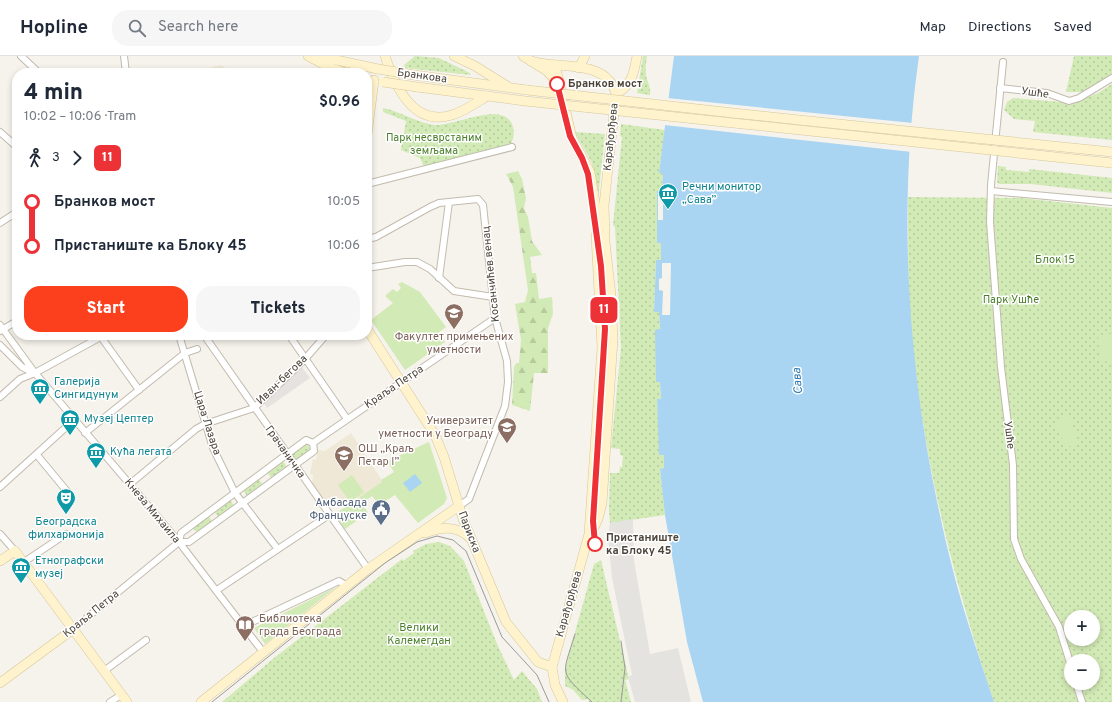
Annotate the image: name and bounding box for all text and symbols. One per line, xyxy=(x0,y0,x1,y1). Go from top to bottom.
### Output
search box xyxy=(112,10,392,46)
text: Hopline xyxy=(20,16,88,40)
icon: search xyxy=(126,17,148,39)
text: Search here xyxy=(158,18,238,37)
text: Map xyxy=(920,19,946,36)
text: Directions xyxy=(968,19,1032,36)
text: Saved xyxy=(1054,19,1092,36)
street label: Бранкова xyxy=(396,66,448,86)
marker: Бранков мост xyxy=(549,76,565,92)
place label: Бранков мост xyxy=(568,77,642,91)
text: 4 min xyxy=(24,80,83,107)
street label: Ушће xyxy=(1020,84,1050,102)
text: $0.96 xyxy=(319,93,360,112)
street label: Карађорђева xyxy=(600,102,622,172)
text: 10:02 – 10:06 · Tram xyxy=(24,109,136,125)
park label: Парк несврстаним земљама xyxy=(386,131,482,158)
icon: walk xyxy=(24,147,46,169)
icon: forward xyxy=(66,147,88,169)
text: 11 xyxy=(102,149,113,166)
text: 3 xyxy=(52,150,60,166)
place label: Речни монитор „Сава” xyxy=(682,180,761,207)
museum icon: Речни монитор „Сава” xyxy=(657,182,679,210)
text: Бранков мост xyxy=(54,193,155,212)
text: 10:05 xyxy=(327,194,360,210)
street label: Косанчићев венац xyxy=(479,225,503,323)
text: Пристаниште ка Блоку 45 xyxy=(54,237,247,256)
text: 10:06 xyxy=(328,238,360,254)
park label: Блок 15 xyxy=(1035,253,1075,267)
button: Start xyxy=(24,286,188,332)
button: Tickets xyxy=(196,286,360,332)
park label: Парк Ушће xyxy=(983,293,1039,307)
line badge: 11 xyxy=(586,297,622,323)
text: 11 xyxy=(598,301,610,318)
school or university icon: Факултет примењених уметности xyxy=(443,302,465,330)
place label: Факултет примењених уметности xyxy=(395,330,514,357)
street label: Иван-бегова xyxy=(253,352,311,408)
street label: Краља Петра xyxy=(362,362,426,412)
water label: Сава xyxy=(789,366,807,395)
place label: Галерија Сингидунум xyxy=(54,375,118,402)
museum icon: Галерија Сингидунум xyxy=(29,377,51,405)
street label: Цара Лазара xyxy=(190,389,224,457)
museum icon: Музеј Цептер xyxy=(59,408,81,436)
place label: Музеј Цептер xyxy=(84,412,154,426)
place label: Универзитет уметности у Београду xyxy=(378,414,493,441)
school or university icon: Универзитет уметности у Београду xyxy=(496,416,518,444)
street label: Ушће xyxy=(1000,420,1018,450)
street label: Грачаничка xyxy=(262,423,308,481)
museum icon: Кућа легата xyxy=(85,441,107,469)
place label: ОШ „Краљ Петар I” xyxy=(358,442,414,469)
school or university icon: ОШ „Краљ Петар I” xyxy=(333,444,355,472)
place label: Кућа легата xyxy=(110,445,172,459)
street label: Кнеза Михаила xyxy=(121,476,183,546)
theatre icon: Београдска филхармонија xyxy=(55,487,77,515)
place label: Амбасада Француске xyxy=(309,496,367,523)
public building icon: Амбасада Француске xyxy=(370,498,392,526)
street label: Париска xyxy=(455,509,483,555)
place label: Београдска филхармонија xyxy=(28,515,104,542)
place label: Пристаниште ка Блоку 45 xyxy=(606,531,679,558)
marker: Пристаниште ка Блоку 45 xyxy=(587,536,603,552)
place label: Етнографски музеј xyxy=(35,554,104,581)
museum icon: Етнографски музеј xyxy=(10,556,32,584)
street label: Карађорђева xyxy=(553,569,585,639)
street label: Краља Петра xyxy=(60,587,122,641)
map controls xyxy=(1064,610,1100,690)
button: + xyxy=(1064,610,1100,646)
place label: Библиотека града Београда xyxy=(259,612,341,639)
library icon: Библиотека града Београда xyxy=(234,614,256,642)
park label: Велики Калемегдан xyxy=(387,621,451,648)
button: − xyxy=(1064,654,1100,690)

